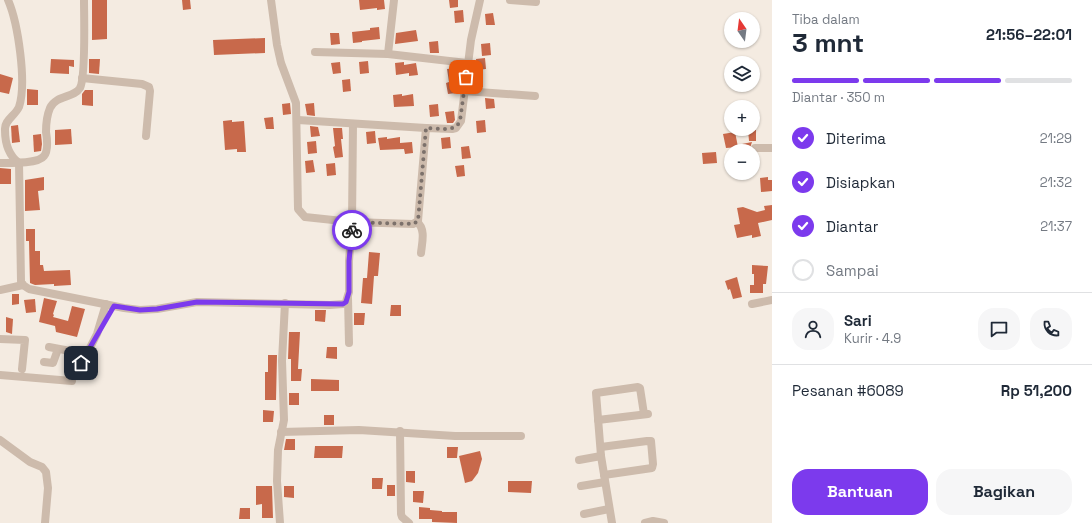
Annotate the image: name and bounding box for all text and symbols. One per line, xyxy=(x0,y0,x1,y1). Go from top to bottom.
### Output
text: Tiba dalam xyxy=(792,11,860,28)
north arrow xyxy=(724,12,760,48)
map controls xyxy=(724,12,760,180)
text: 21:56–22:01 xyxy=(986,25,1072,44)
text: 3 mnt xyxy=(792,26,864,60)
button: layers xyxy=(724,56,760,92)
pin xyxy=(449,60,483,94)
icon: bag xyxy=(455,66,477,88)
text: Diantar · 350 m xyxy=(792,89,885,106)
button: + xyxy=(724,100,760,136)
icon: check xyxy=(792,127,814,149)
text: Diterima xyxy=(826,129,886,148)
text: 21:29 xyxy=(1040,130,1072,147)
button: − xyxy=(724,144,760,180)
icon: check xyxy=(792,171,814,193)
text: Disiapkan xyxy=(826,173,895,192)
text: 21:32 xyxy=(1040,174,1072,191)
courier xyxy=(332,210,372,250)
icon: check xyxy=(792,215,814,237)
text: Diantar xyxy=(826,217,878,236)
text: 21:37 xyxy=(1040,218,1072,235)
icon: bike xyxy=(341,219,363,241)
text: Sampai xyxy=(826,261,879,280)
button: person xyxy=(792,308,834,350)
button: chat xyxy=(978,308,1020,350)
button: phone xyxy=(1030,308,1072,350)
text: Sari xyxy=(844,311,872,330)
text: Kurir · 4.9 xyxy=(844,330,901,347)
pin xyxy=(64,346,98,380)
icon: home xyxy=(70,352,92,374)
text: Pesanan #6089 xyxy=(792,381,904,400)
text: Rp 51,200 xyxy=(1001,381,1072,400)
button: Bantuan xyxy=(792,469,928,515)
button: Bagikan xyxy=(936,469,1072,515)

